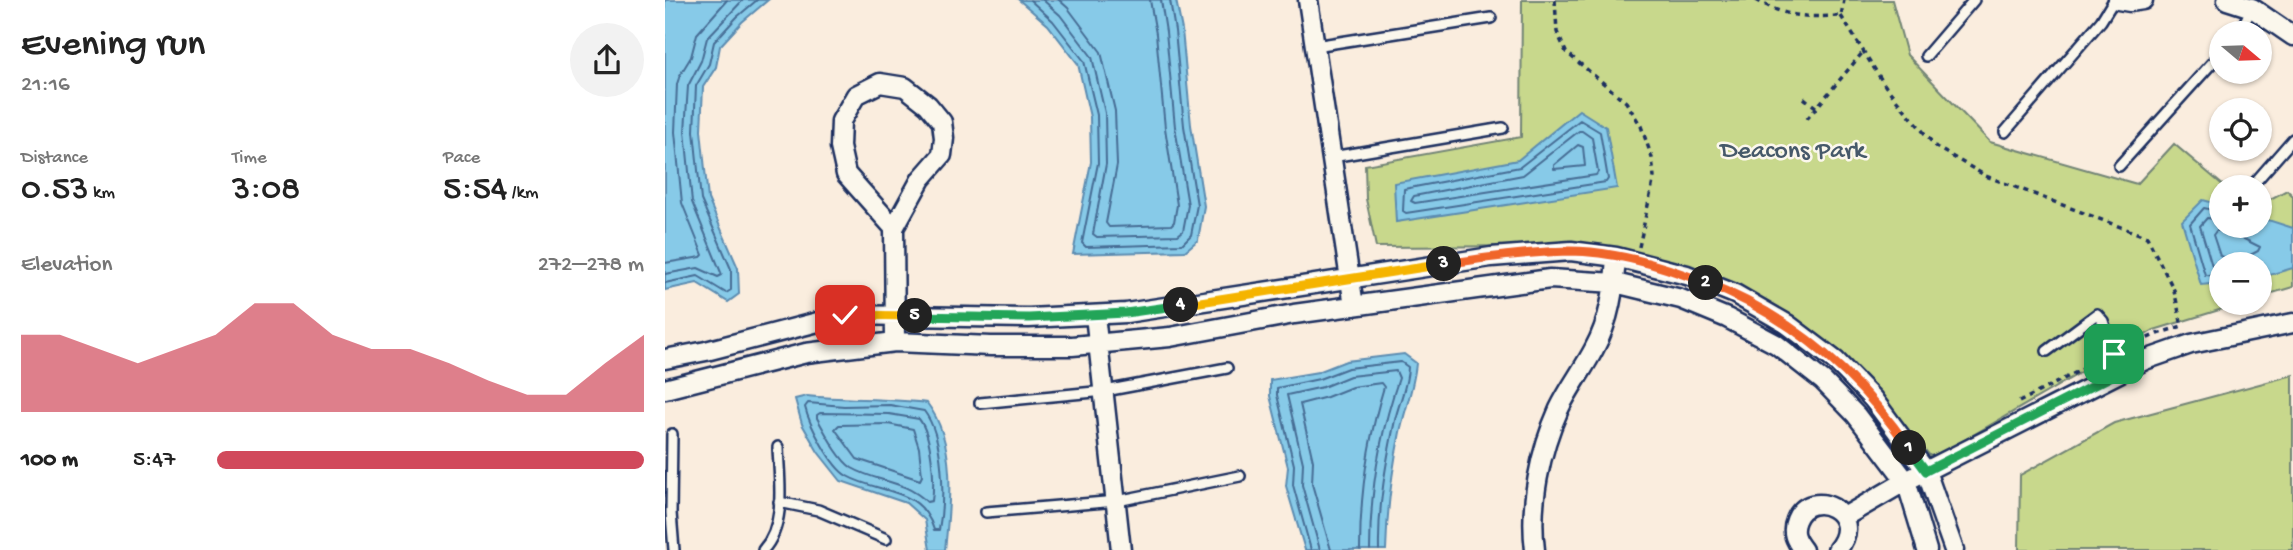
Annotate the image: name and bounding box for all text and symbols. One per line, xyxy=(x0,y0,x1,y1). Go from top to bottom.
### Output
north arrow xyxy=(2209,21,2271,84)
map controls xyxy=(2209,21,2272,315)
button: share xyxy=(570,23,644,97)
text: Evening run xyxy=(21,24,205,68)
text: 21:16 xyxy=(21,72,70,99)
button: locate xyxy=(2209,98,2272,161)
park label: Deacons Park xyxy=(1719,137,1868,168)
text: Distance xyxy=(21,147,88,170)
text: Time xyxy=(232,147,267,170)
text: Pace xyxy=(443,147,480,170)
text: 0.53 xyxy=(21,170,88,211)
text: 3:08 xyxy=(232,170,300,211)
text: 5:54 xyxy=(443,170,507,211)
button: + xyxy=(2209,175,2272,238)
text: km xyxy=(88,182,115,205)
text: /km xyxy=(507,182,538,205)
pin: 3 xyxy=(1427,246,1461,282)
text: Elevation xyxy=(21,252,112,279)
text: 272–278 m xyxy=(538,252,644,279)
text: 3 xyxy=(1439,252,1448,275)
button: − xyxy=(2209,252,2272,315)
pin: 2 xyxy=(1689,266,1723,300)
text: 2 xyxy=(1701,271,1710,294)
pin xyxy=(815,285,875,345)
pin: 4 xyxy=(1163,288,1199,322)
text: 4 xyxy=(1176,293,1185,316)
icon: check xyxy=(826,296,864,334)
pin: 5 xyxy=(897,298,933,334)
text: 5 xyxy=(910,304,920,327)
pin xyxy=(2084,324,2144,384)
icon: arrive xyxy=(2095,335,2133,373)
pin: 1 xyxy=(1891,430,1927,466)
text: 1 xyxy=(1905,436,1912,459)
text: 100 m xyxy=(21,447,78,474)
text: 5:47 xyxy=(133,447,175,474)

